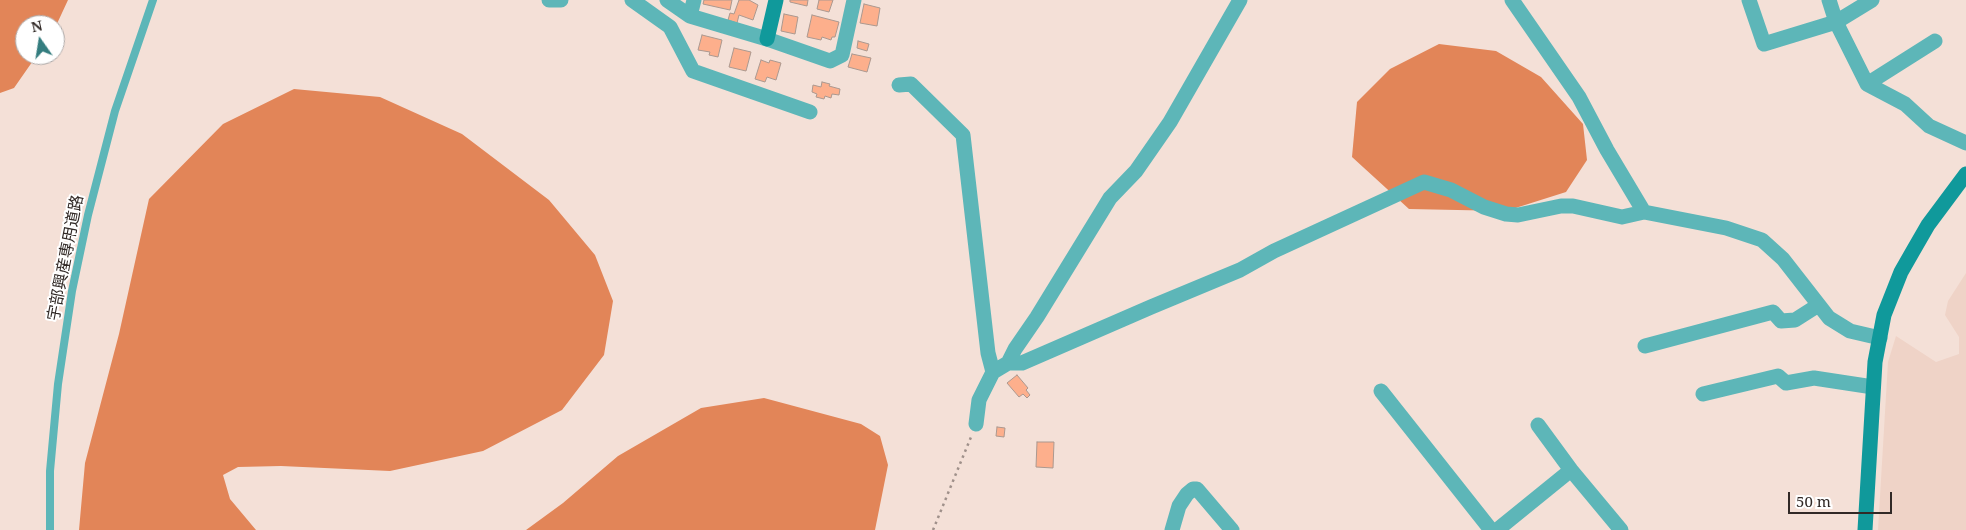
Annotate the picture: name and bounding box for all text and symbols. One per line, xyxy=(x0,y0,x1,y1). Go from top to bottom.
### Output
north arrow xyxy=(15,15,65,65)
text: N xyxy=(29,15,44,36)
street label: 宇部興産専用道路 xyxy=(44,193,88,323)
scale bar xyxy=(1791,482,1895,514)
text: 50 m xyxy=(1796,491,1831,511)

